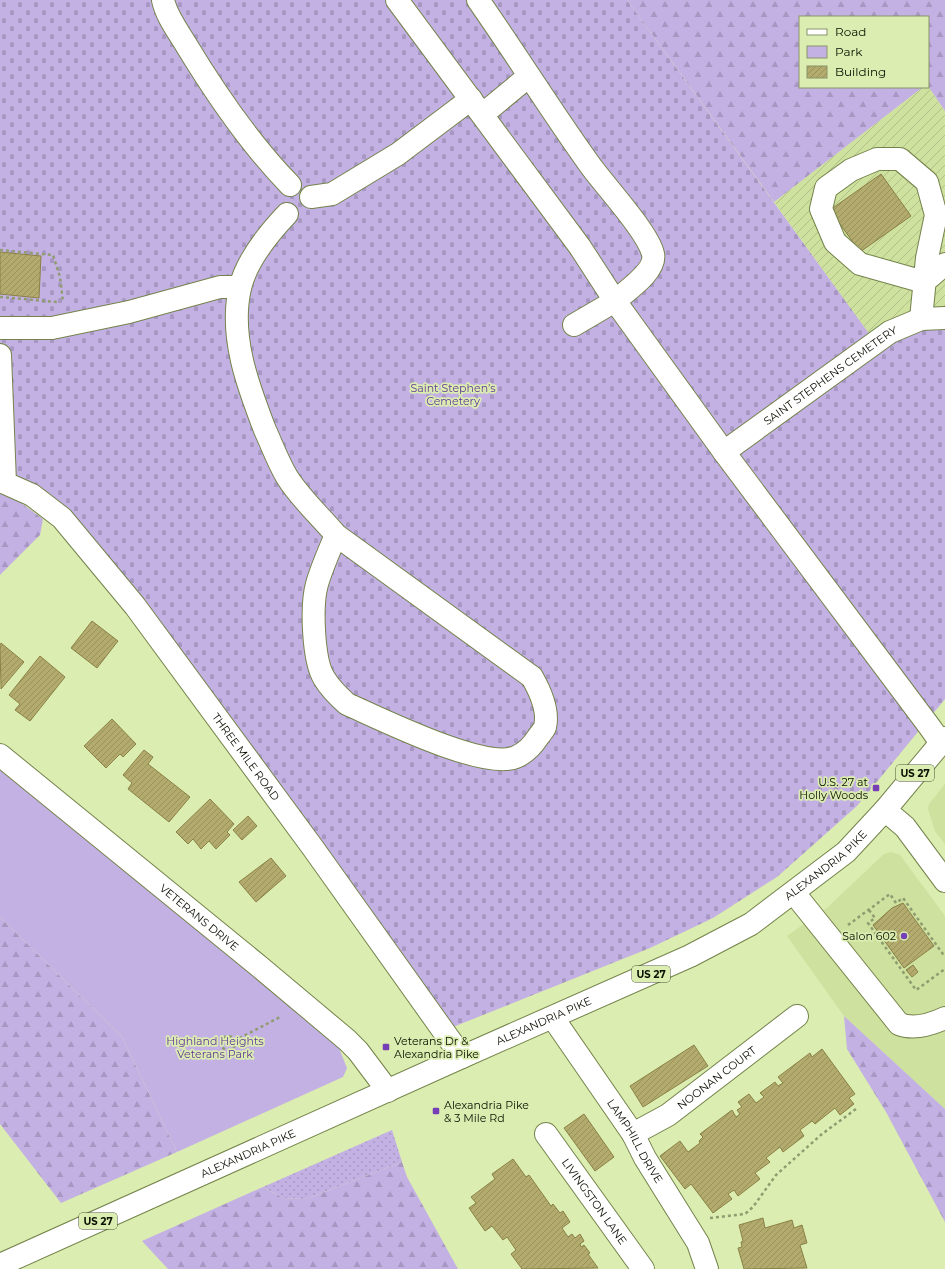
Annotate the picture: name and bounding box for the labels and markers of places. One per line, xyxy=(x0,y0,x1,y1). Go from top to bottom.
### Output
place label: U.S. 27 at Holly Woods xyxy=(799,775,869,802)
marker: U.S. 27 at Holly Woods xyxy=(871,783,881,793)
place label: Salon 602 xyxy=(842,929,896,943)
marker: Salon 602 xyxy=(899,931,909,941)
place label: Veterans Dr & Alexandria Pike xyxy=(394,1034,479,1061)
marker: Veterans Dr & Alexandria Pike xyxy=(381,1042,391,1052)
place label: Alexandria Pike & 3 Mile Rd xyxy=(444,1098,529,1125)
marker: Alexandria Pike & 3 Mile Rd xyxy=(431,1106,441,1116)

